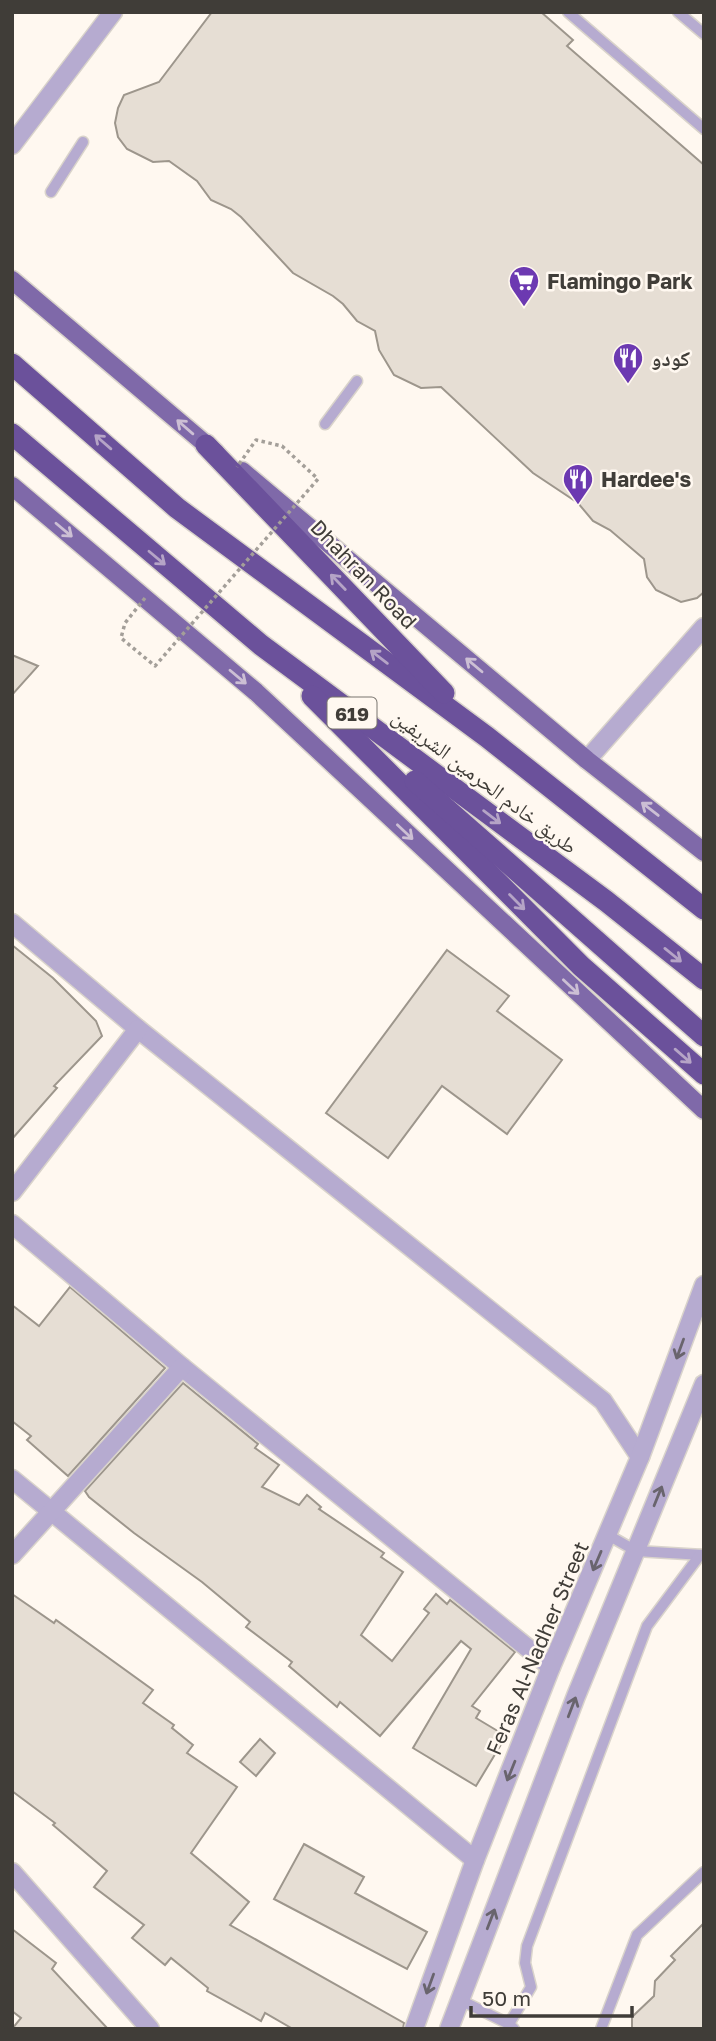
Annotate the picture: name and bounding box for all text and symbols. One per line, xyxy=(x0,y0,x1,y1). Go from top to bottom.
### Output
supermarket icon: Flamingo Park xyxy=(507,264,541,308)
place label: Flamingo Park xyxy=(547,268,693,294)
restaurant icon: كودو xyxy=(611,341,645,385)
place label: كودو xyxy=(651,345,690,371)
one-way arrow xyxy=(176,419,194,435)
one-way arrow xyxy=(94,434,112,450)
restaurant icon: Hardee's xyxy=(561,462,595,506)
place label: Hardee's xyxy=(601,466,692,492)
street label: Dhahran Road xyxy=(305,514,423,634)
one-way arrow xyxy=(55,522,73,538)
one-way arrow xyxy=(147,550,165,566)
one-way arrow xyxy=(329,574,346,591)
one-way arrow xyxy=(370,650,389,664)
one-way arrow xyxy=(465,657,483,673)
one-way arrow xyxy=(229,669,247,685)
road number: 619 xyxy=(328,698,376,728)
street label: طريق خادم الحرمين الشريفين xyxy=(386,703,583,861)
one-way arrow xyxy=(641,802,660,817)
one-way arrow xyxy=(482,810,501,824)
one-way arrow xyxy=(396,823,413,840)
one-way arrow xyxy=(508,893,525,910)
one-way arrow xyxy=(663,947,682,962)
one-way arrow xyxy=(562,979,580,995)
one-way arrow xyxy=(674,1048,692,1064)
one-way arrow xyxy=(673,1337,685,1359)
one-way arrow xyxy=(653,1486,666,1508)
street label: Feras Al-Nadher Street xyxy=(480,1537,594,1759)
one-way arrow xyxy=(590,1549,603,1571)
one-way arrow xyxy=(566,1696,579,1718)
one-way arrow xyxy=(503,1759,516,1781)
one-way arrow xyxy=(486,1909,498,1931)
one-way arrow xyxy=(423,1972,435,1994)
scale bar xyxy=(471,1974,632,2018)
text: 50 m xyxy=(482,1985,531,2011)

